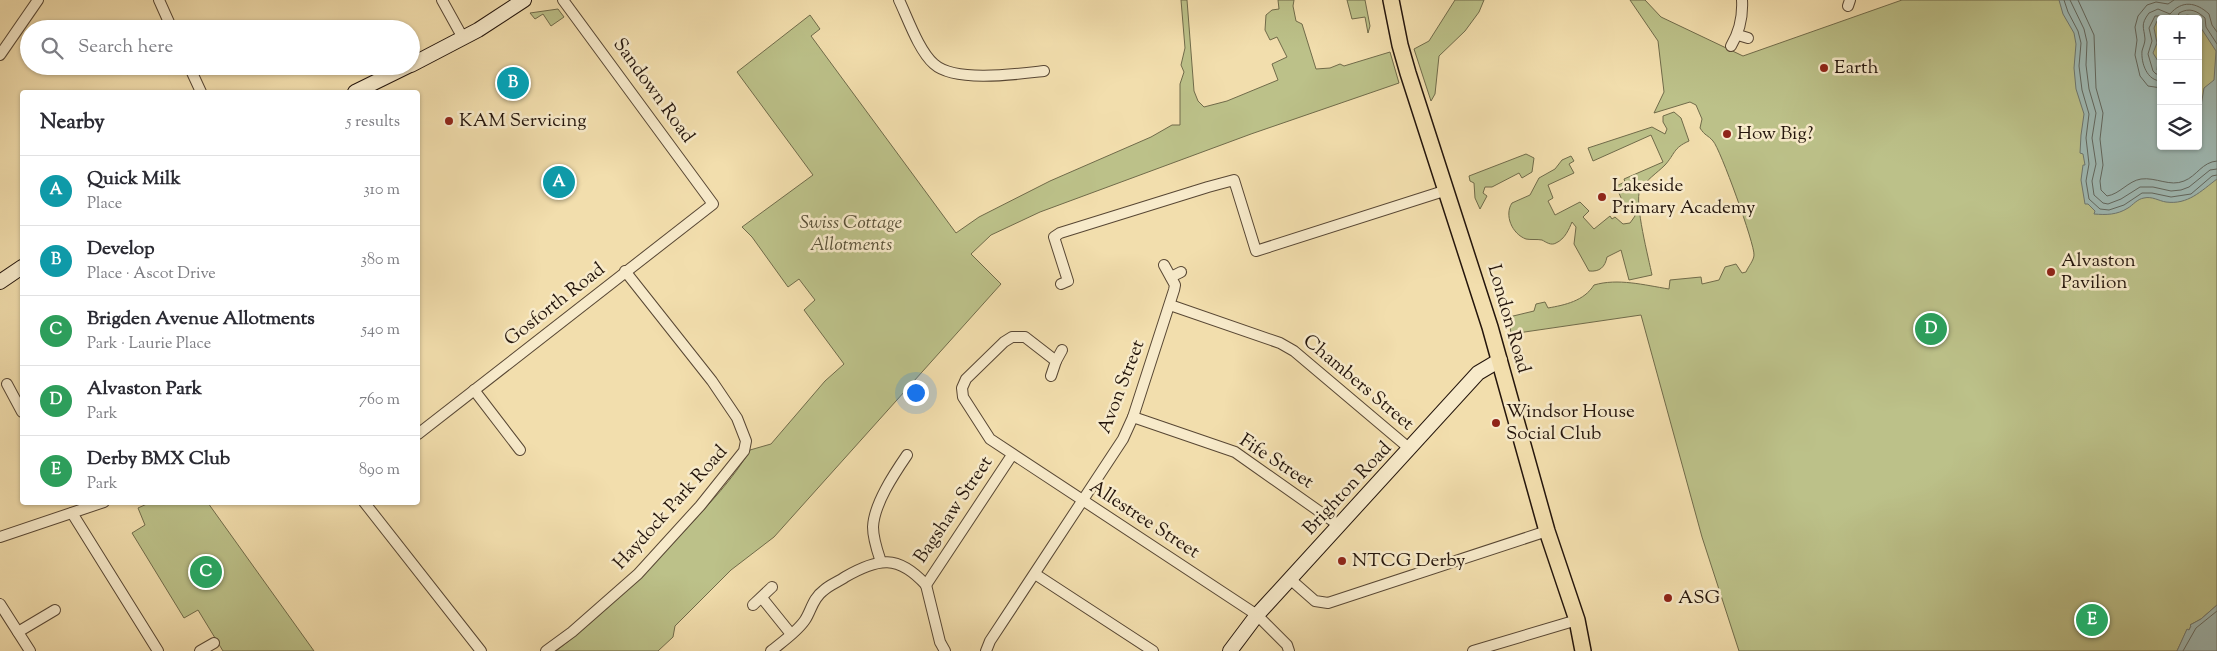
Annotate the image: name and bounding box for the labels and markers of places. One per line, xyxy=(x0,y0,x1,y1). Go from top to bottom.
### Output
place label: Earth xyxy=(1834,55,1879,82)
marker: Earth xyxy=(1818,62,1830,74)
pin: B xyxy=(497,64,529,102)
place label: KAM Servicing xyxy=(459,108,587,135)
marker: KAM Servicing xyxy=(443,115,455,127)
place label: How Big? xyxy=(1737,121,1813,148)
marker: How Big? xyxy=(1721,128,1733,140)
pin: A xyxy=(543,163,575,201)
place label: Lakeside Primary Academy xyxy=(1612,173,1756,222)
marker: Lakeside Primary Academy xyxy=(1596,191,1608,203)
place label: Alvaston Pavilion xyxy=(2061,248,2136,297)
marker: Alvaston Pavilion xyxy=(2045,266,2057,278)
pin: D xyxy=(1915,310,1947,348)
place label: Windsor House Social Club xyxy=(1506,399,1635,448)
marker: Windsor House Social Club xyxy=(1490,417,1502,429)
place label: NTCG Derby xyxy=(1352,548,1466,575)
pin: C xyxy=(190,553,222,591)
marker: NTCG Derby xyxy=(1336,555,1348,567)
place label: ASG xyxy=(1678,585,1720,612)
marker: ASG xyxy=(1662,592,1674,604)
pin: E xyxy=(2076,601,2108,639)

